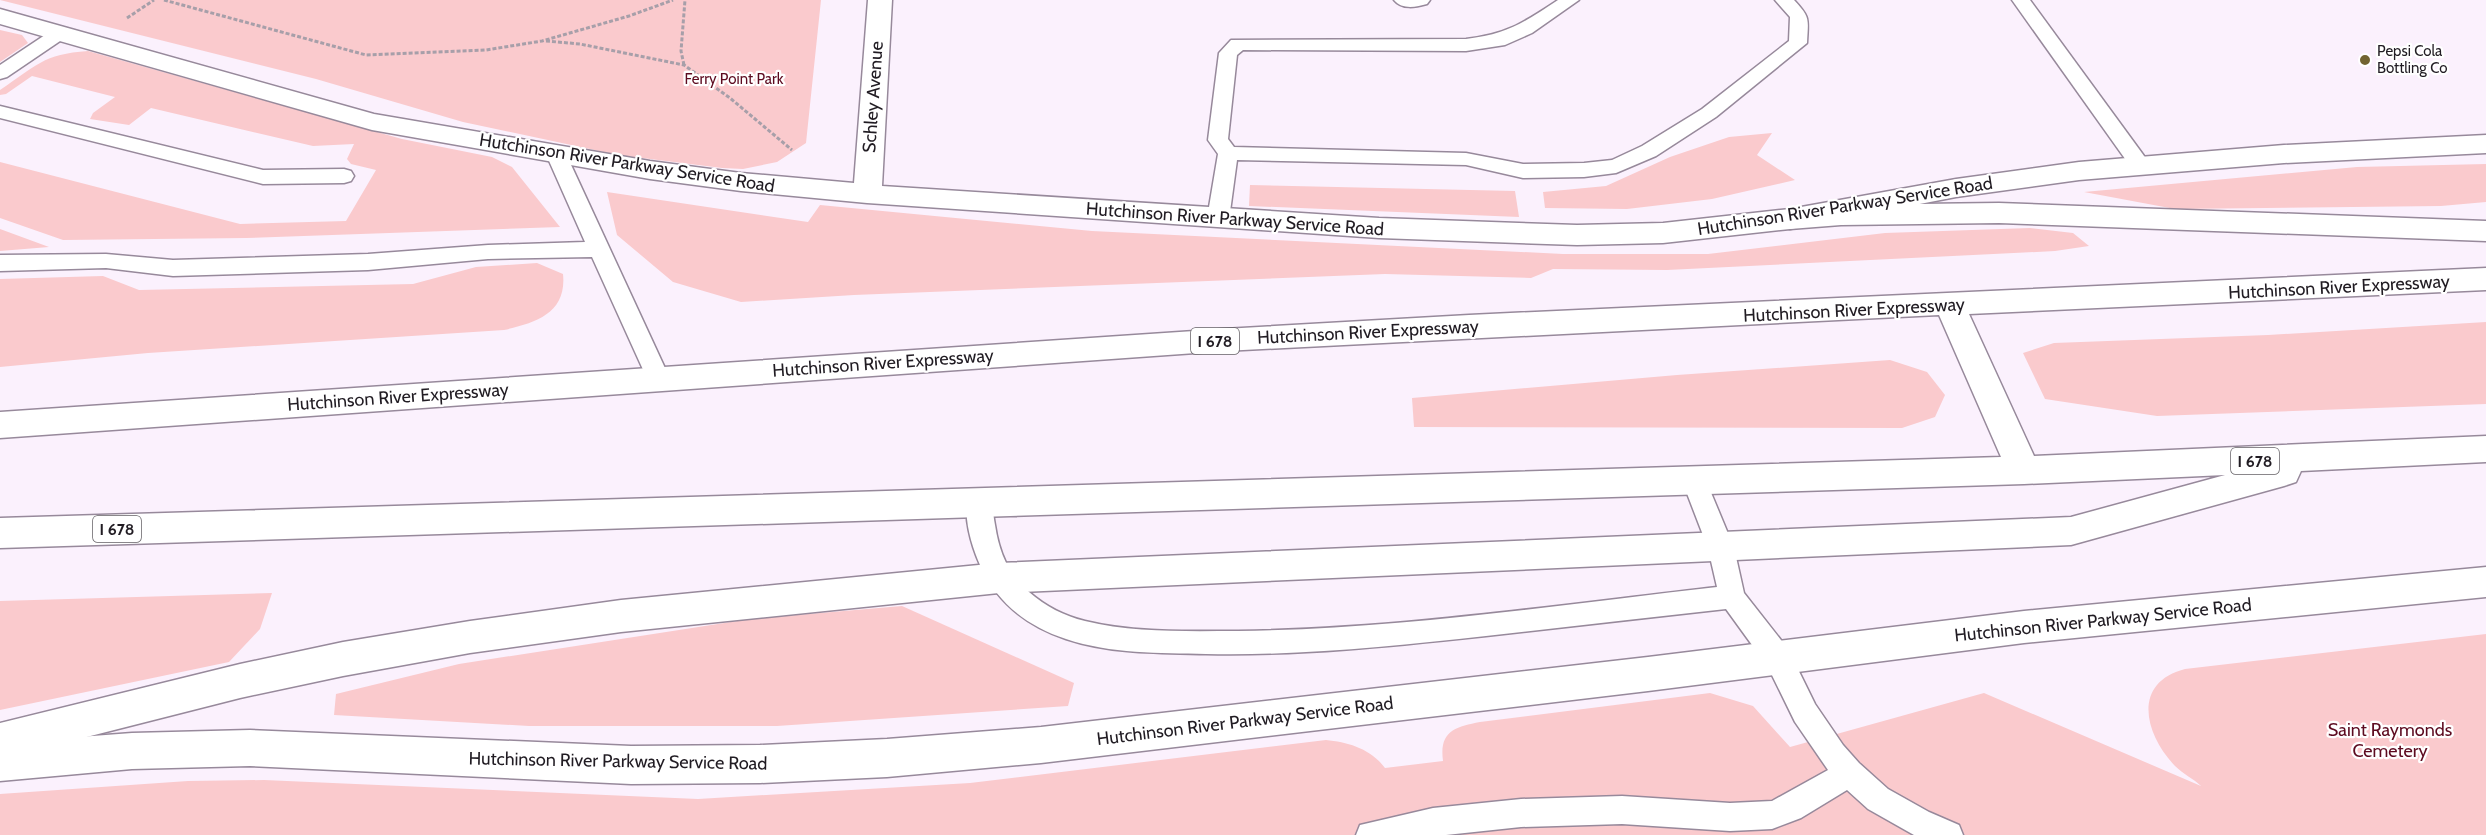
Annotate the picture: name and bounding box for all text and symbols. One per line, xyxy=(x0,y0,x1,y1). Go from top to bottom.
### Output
street label: Schley Avenue xyxy=(858,40,888,154)
place label: Pepsi Cola Bottling Co xyxy=(2377,42,2447,77)
marker: Pepsi Cola Bottling Co xyxy=(2358,53,2372,67)
park label: Ferry Point Park xyxy=(685,70,784,88)
street label: Hutchinson River Parkway Service Road xyxy=(478,129,776,197)
street label: Hutchinson River Parkway Service Road xyxy=(1696,172,1994,240)
street label: Hutchinson River Parkway Service Road xyxy=(1085,198,1385,240)
street label: Hutchinson River Expressway xyxy=(2228,270,2450,304)
street label: Hutchinson River Expressway xyxy=(1743,293,1965,327)
street label: Hutchinson River Expressway xyxy=(1257,315,1479,349)
road number: I 678 xyxy=(1191,328,1239,354)
street label: Hutchinson River Expressway xyxy=(772,344,994,382)
street label: Hutchinson River Expressway xyxy=(287,378,509,416)
road number: I 678 xyxy=(2231,448,2279,474)
road number: I 678 xyxy=(93,516,141,542)
street label: Hutchinson River Parkway Service Road xyxy=(1953,593,2253,647)
street label: Hutchinson River Parkway Service Road xyxy=(1095,692,1395,750)
park label: Saint Raymonds Cemetery xyxy=(2328,719,2452,762)
street label: Hutchinson River Parkway Service Road xyxy=(468,747,768,775)

